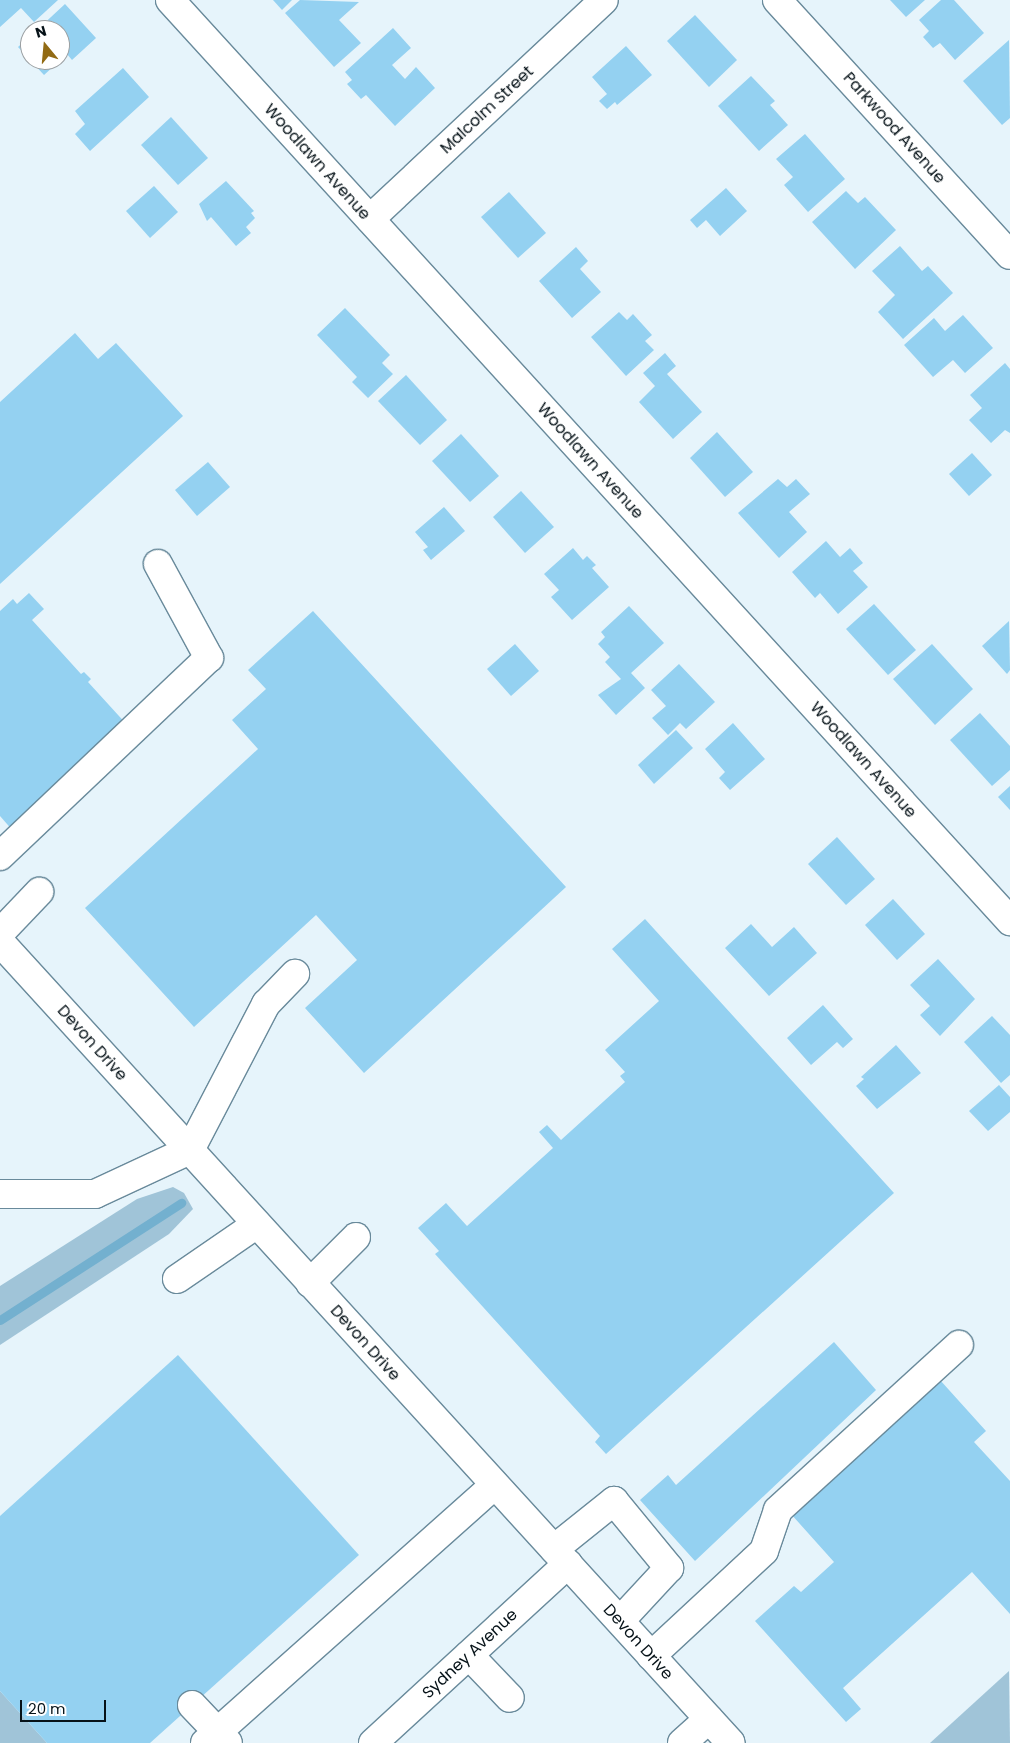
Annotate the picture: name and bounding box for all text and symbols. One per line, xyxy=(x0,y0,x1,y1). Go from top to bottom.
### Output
north arrow xyxy=(20,20,70,70)
text: N xyxy=(33,21,49,43)
street label: Malcolm Street xyxy=(437,62,537,158)
street label: Parkwood Avenue xyxy=(839,68,949,188)
street label: Woodlawn Avenue xyxy=(260,100,374,224)
street label: Woodlawn Avenue xyxy=(533,399,647,523)
street label: Woodlawn Avenue xyxy=(806,698,920,822)
street label: Devon Drive xyxy=(53,1001,131,1085)
street label: Devon Drive xyxy=(326,1301,404,1385)
street label: Devon Drive xyxy=(599,1600,677,1684)
street label: Sydney Avenue xyxy=(419,1605,521,1703)
scale bar xyxy=(22,1690,109,1722)
text: 20 m xyxy=(28,1698,66,1719)

